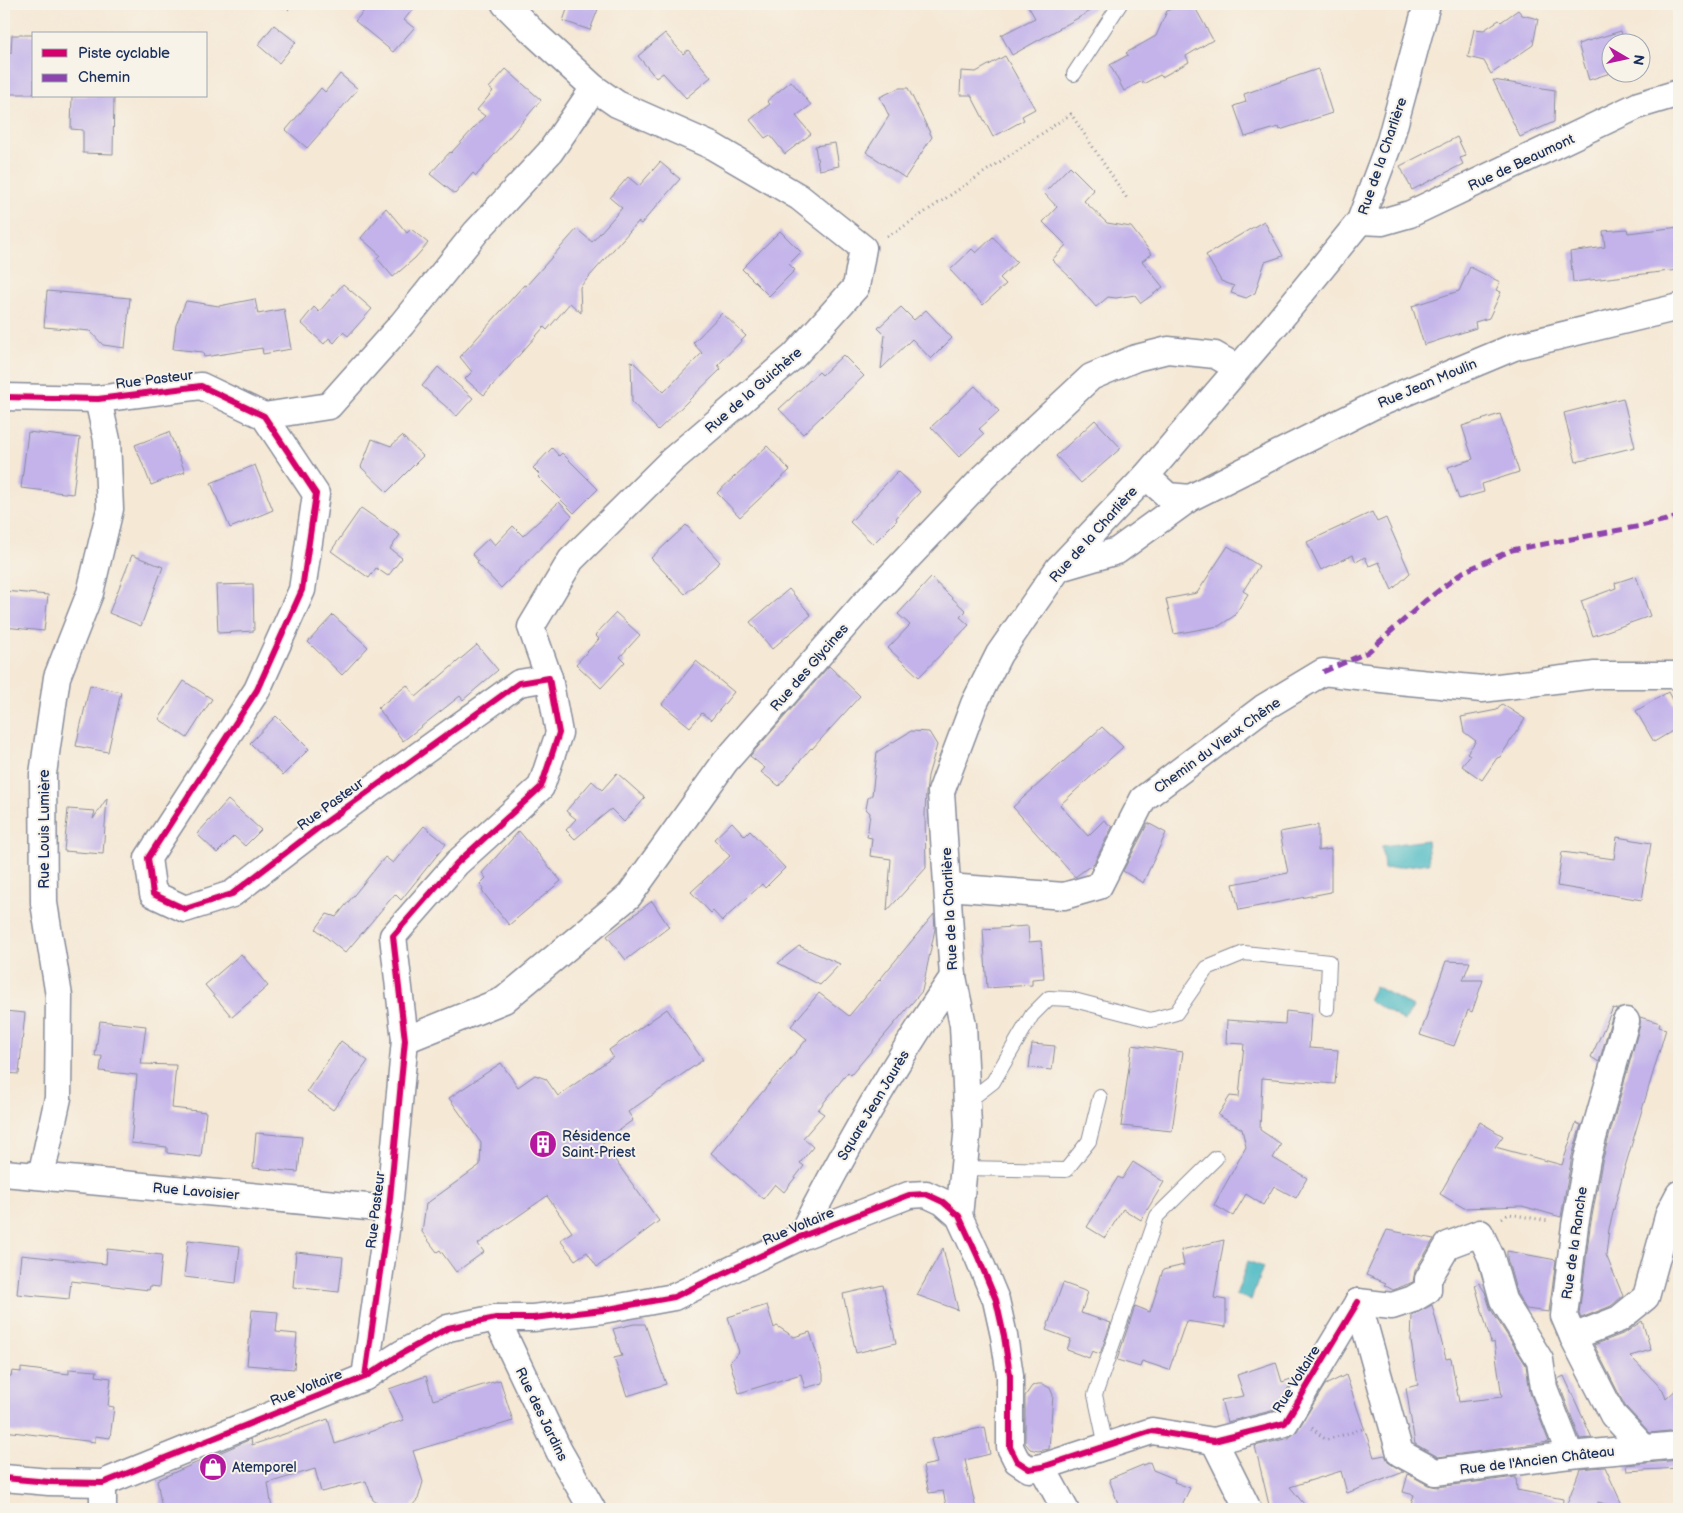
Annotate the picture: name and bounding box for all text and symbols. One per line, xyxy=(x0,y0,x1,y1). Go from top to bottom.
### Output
legend xyxy=(32,32,208,98)
north arrow xyxy=(1600,32,1650,82)
text: Piste cyclable xyxy=(78,44,170,63)
text: N xyxy=(1629,53,1648,66)
text: Chemin xyxy=(78,68,130,87)
street label: Rue de la Charlière xyxy=(1354,95,1411,217)
street label: Rue de Beaumont xyxy=(1465,130,1578,195)
street label: Rue de la Guichère xyxy=(701,344,805,437)
street label: Rue Jean Moulin xyxy=(1375,355,1479,412)
street label: Rue Pasteur xyxy=(114,366,195,393)
street label: Rue de la Charlière xyxy=(1046,483,1141,586)
street label: Rue des Glycines xyxy=(767,620,852,715)
street label: Chemin du Vieux Chêne xyxy=(1151,694,1284,797)
street label: Rue Louis Lumière xyxy=(36,769,53,889)
street label: Rue Pasteur xyxy=(294,774,368,834)
street label: Rue de la Charlière xyxy=(938,847,961,971)
street label: Square Jean Jaurès xyxy=(834,1047,913,1163)
place label: Résidence Saint-Priest xyxy=(562,1128,636,1161)
building icon: Résidence Saint-Priest xyxy=(528,1129,558,1159)
street label: Rue Pasteur xyxy=(362,1169,389,1250)
street label: Rue Lavoisier xyxy=(152,1179,241,1204)
street label: Rue de la Ranche xyxy=(1558,1185,1591,1301)
street label: Rue Voltaire xyxy=(760,1204,837,1249)
street label: Rue Voltaire xyxy=(1269,1342,1324,1416)
street label: Rue Voltaire xyxy=(268,1365,345,1410)
street label: Rue des Jardins xyxy=(512,1365,572,1464)
street label: Rue de l'Ancien Château xyxy=(1459,1443,1616,1478)
shop icon: Atemporel xyxy=(198,1452,228,1482)
place label: Atemporel xyxy=(232,1459,297,1476)

